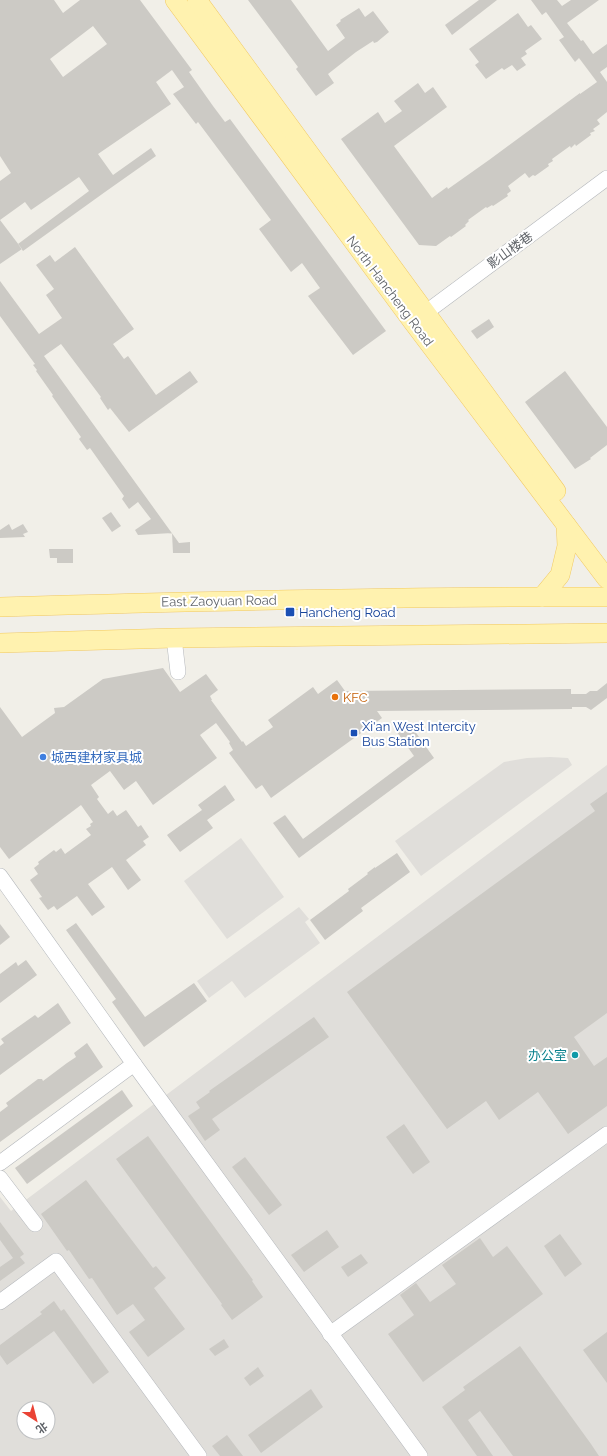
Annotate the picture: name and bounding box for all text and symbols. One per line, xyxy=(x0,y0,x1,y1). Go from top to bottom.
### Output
street label: 影山楼巷 xyxy=(485,229,535,271)
street label: North Hancheng Road xyxy=(344,233,436,349)
street label: East Zaoyuan Road xyxy=(161,592,277,610)
place label: Hancheng Road xyxy=(299,605,396,620)
marker: Hancheng Road xyxy=(284,606,296,618)
place label: KFC xyxy=(343,690,368,705)
marker: KFC xyxy=(330,692,340,702)
place label: Xi'an West Intercity Bus Station xyxy=(362,719,476,749)
marker: Xi'an West Intercity Bus Station xyxy=(349,728,359,738)
place label: 城西建材家具城 xyxy=(51,750,142,765)
marker: 城西建材家具城 xyxy=(38,752,48,762)
place label: 办公室 xyxy=(528,1048,567,1063)
marker: 办公室 xyxy=(570,1050,580,1060)
north arrow xyxy=(16,1400,56,1440)
text: 北 xyxy=(33,1419,50,1436)

